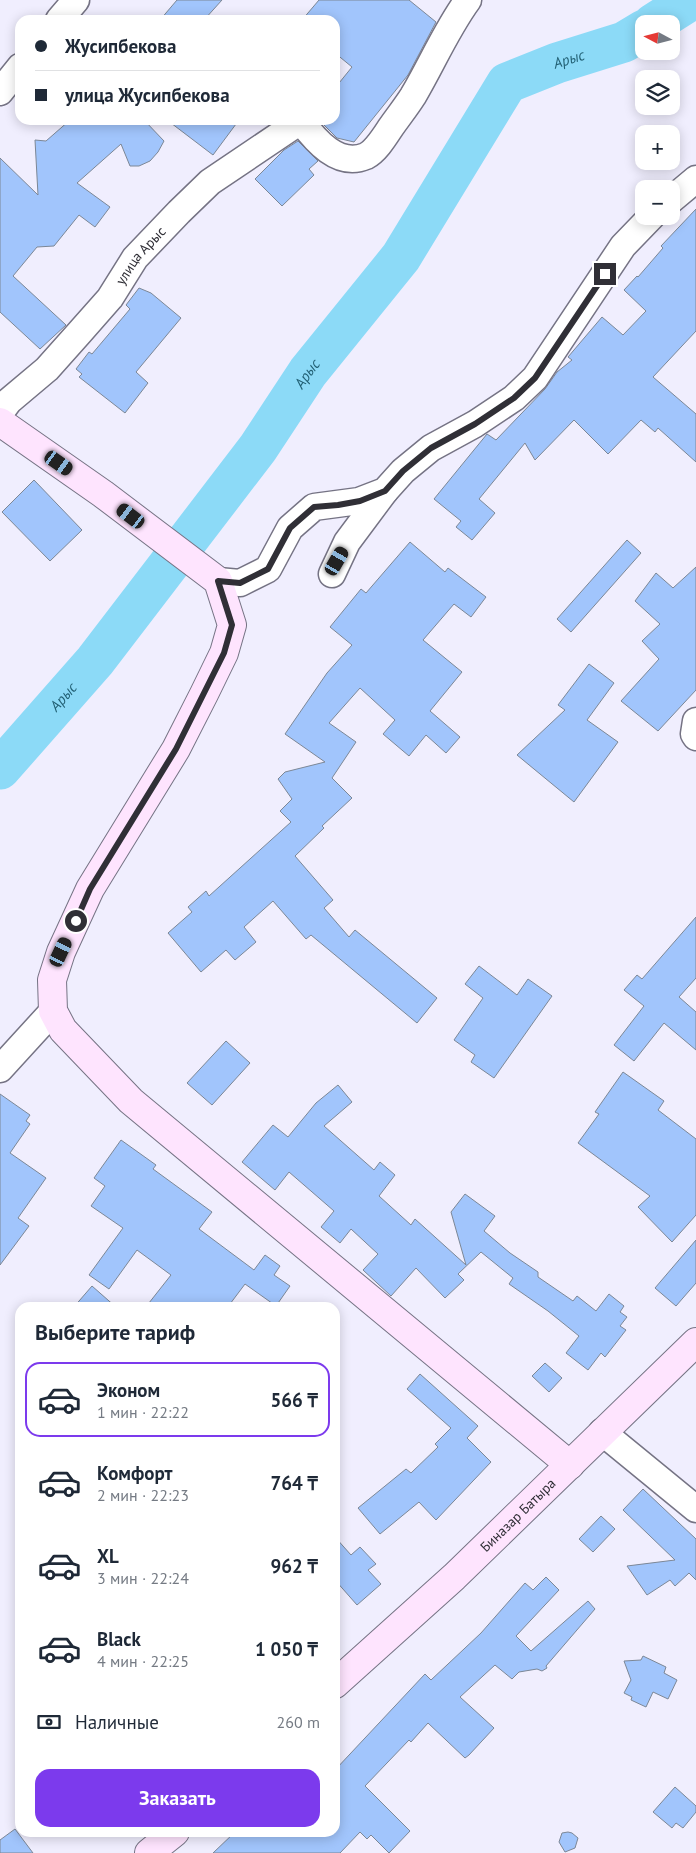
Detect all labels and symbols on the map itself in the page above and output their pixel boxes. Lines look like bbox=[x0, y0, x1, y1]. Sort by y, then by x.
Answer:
north arrow bbox=[635, 15, 680, 60]
water label: Арыс bbox=[550, 45, 587, 73]
street label: улица Арыс bbox=[112, 223, 169, 288]
route end bbox=[594, 263, 616, 285]
water label: Арыс bbox=[289, 354, 324, 393]
car bbox=[42, 448, 75, 478]
car bbox=[114, 501, 147, 531]
car bbox=[323, 544, 350, 578]
water label: Арыс bbox=[45, 678, 81, 716]
route start bbox=[65, 910, 87, 932]
car bbox=[47, 935, 74, 969]
street label: Биназар Батыра bbox=[476, 1474, 559, 1556]

